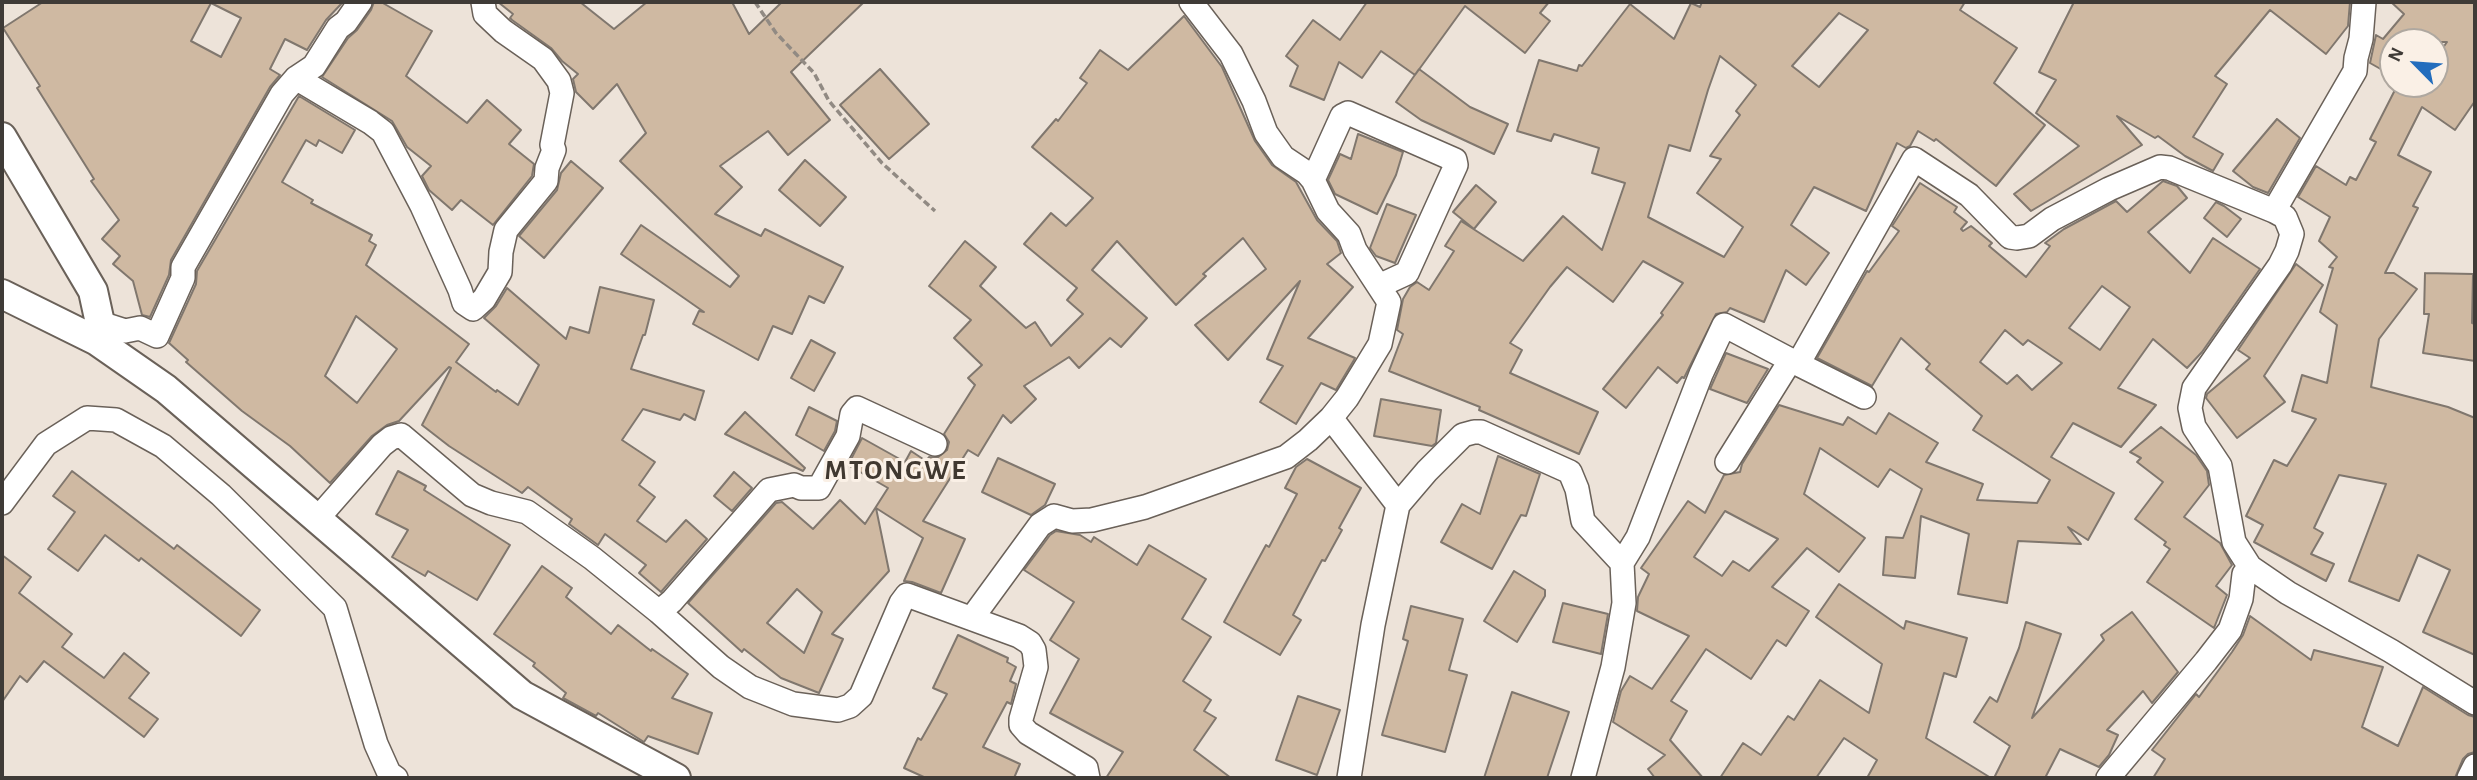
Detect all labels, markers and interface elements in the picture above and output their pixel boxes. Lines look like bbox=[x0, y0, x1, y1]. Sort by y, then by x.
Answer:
north arrow bbox=[2379, 28, 2449, 98]
text: N bbox=[2385, 45, 2408, 65]
district label: MTONGWE bbox=[825, 454, 967, 488]

